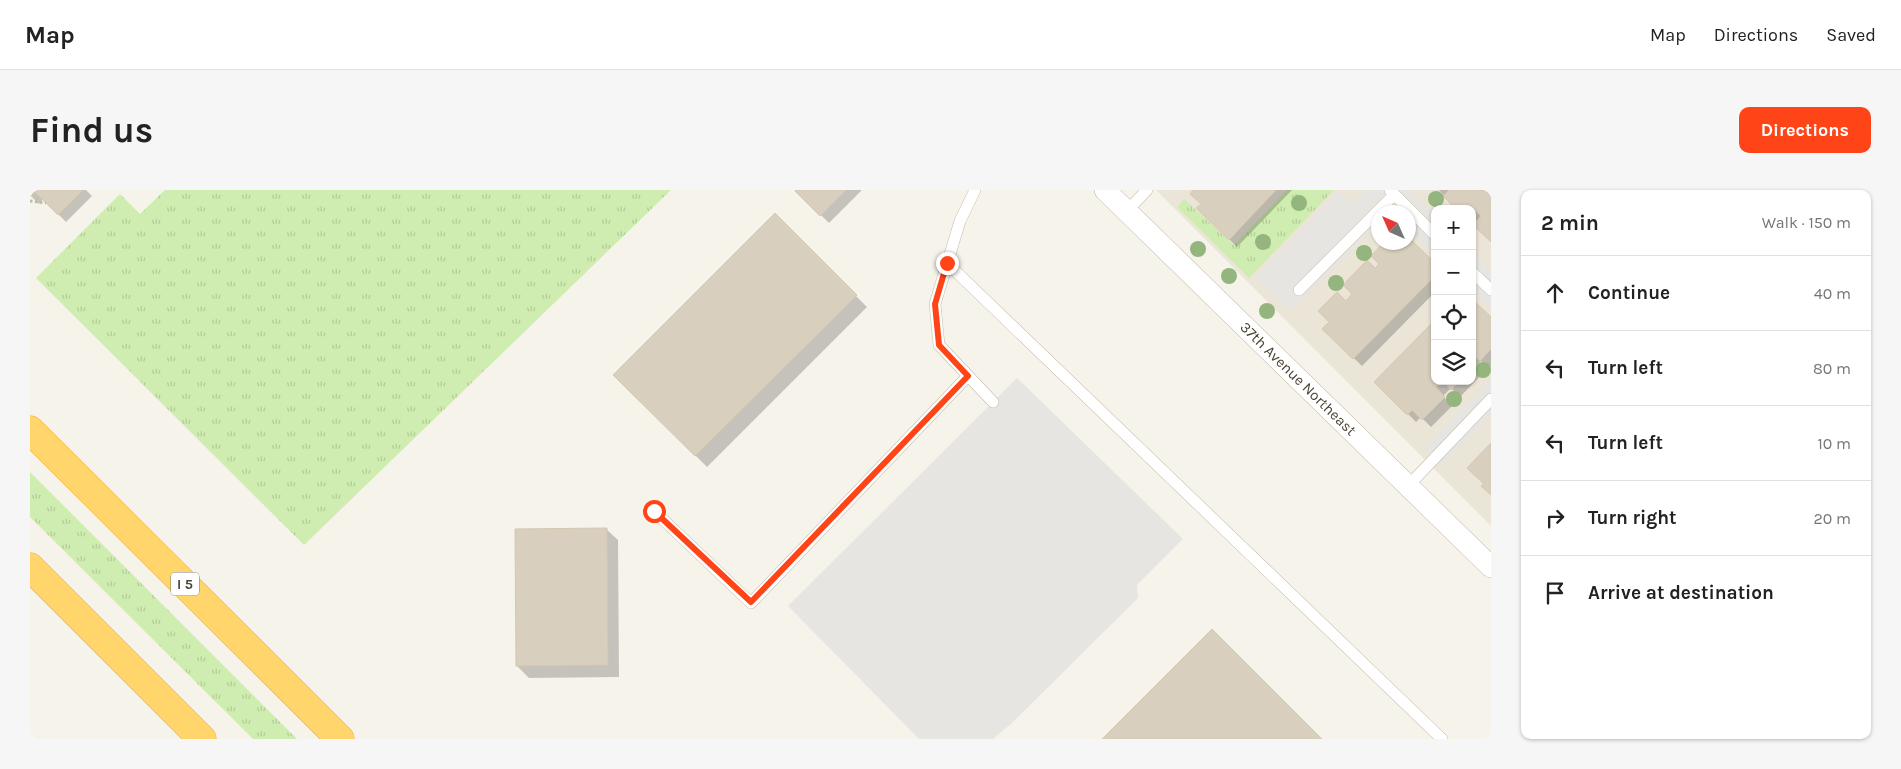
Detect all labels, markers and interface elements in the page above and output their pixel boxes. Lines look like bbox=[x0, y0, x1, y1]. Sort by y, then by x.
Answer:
text: Map bbox=[25, 21, 75, 49]
text: Map bbox=[1650, 24, 1686, 46]
text: Directions bbox=[1714, 24, 1798, 46]
text: Saved bbox=[1826, 24, 1876, 46]
button: Directions bbox=[1739, 107, 1871, 153]
text: Find us bbox=[30, 110, 153, 151]
north arrow bbox=[1371, 205, 1416, 250]
map controls bbox=[1431, 205, 1476, 385]
button: + bbox=[1431, 205, 1476, 250]
text: 2 min bbox=[1541, 211, 1599, 235]
text: Walk · 150 m bbox=[1762, 213, 1851, 232]
button: − bbox=[1431, 250, 1476, 295]
route end bbox=[936, 252, 959, 275]
icon: ahead bbox=[1541, 279, 1569, 307]
text: Continue bbox=[1588, 282, 1670, 304]
text: 40 m bbox=[1814, 284, 1851, 303]
button: locate bbox=[1431, 295, 1476, 340]
street label: 37th Avenue Northeast bbox=[1236, 318, 1360, 440]
button: layers bbox=[1431, 340, 1476, 385]
icon: left bbox=[1541, 354, 1569, 382]
text: Turn left bbox=[1588, 357, 1663, 379]
text: 80 m bbox=[1813, 359, 1851, 378]
icon: left bbox=[1541, 429, 1569, 457]
text: Turn left bbox=[1588, 432, 1663, 454]
text: 10 m bbox=[1817, 434, 1851, 453]
route start bbox=[643, 500, 666, 523]
icon: right bbox=[1541, 504, 1569, 532]
text: Turn right bbox=[1588, 507, 1677, 529]
text: 20 m bbox=[1813, 509, 1851, 528]
road number: I 5 bbox=[171, 572, 199, 596]
icon: arrive bbox=[1541, 579, 1569, 607]
text: Arrive at destination bbox=[1588, 582, 1774, 604]

